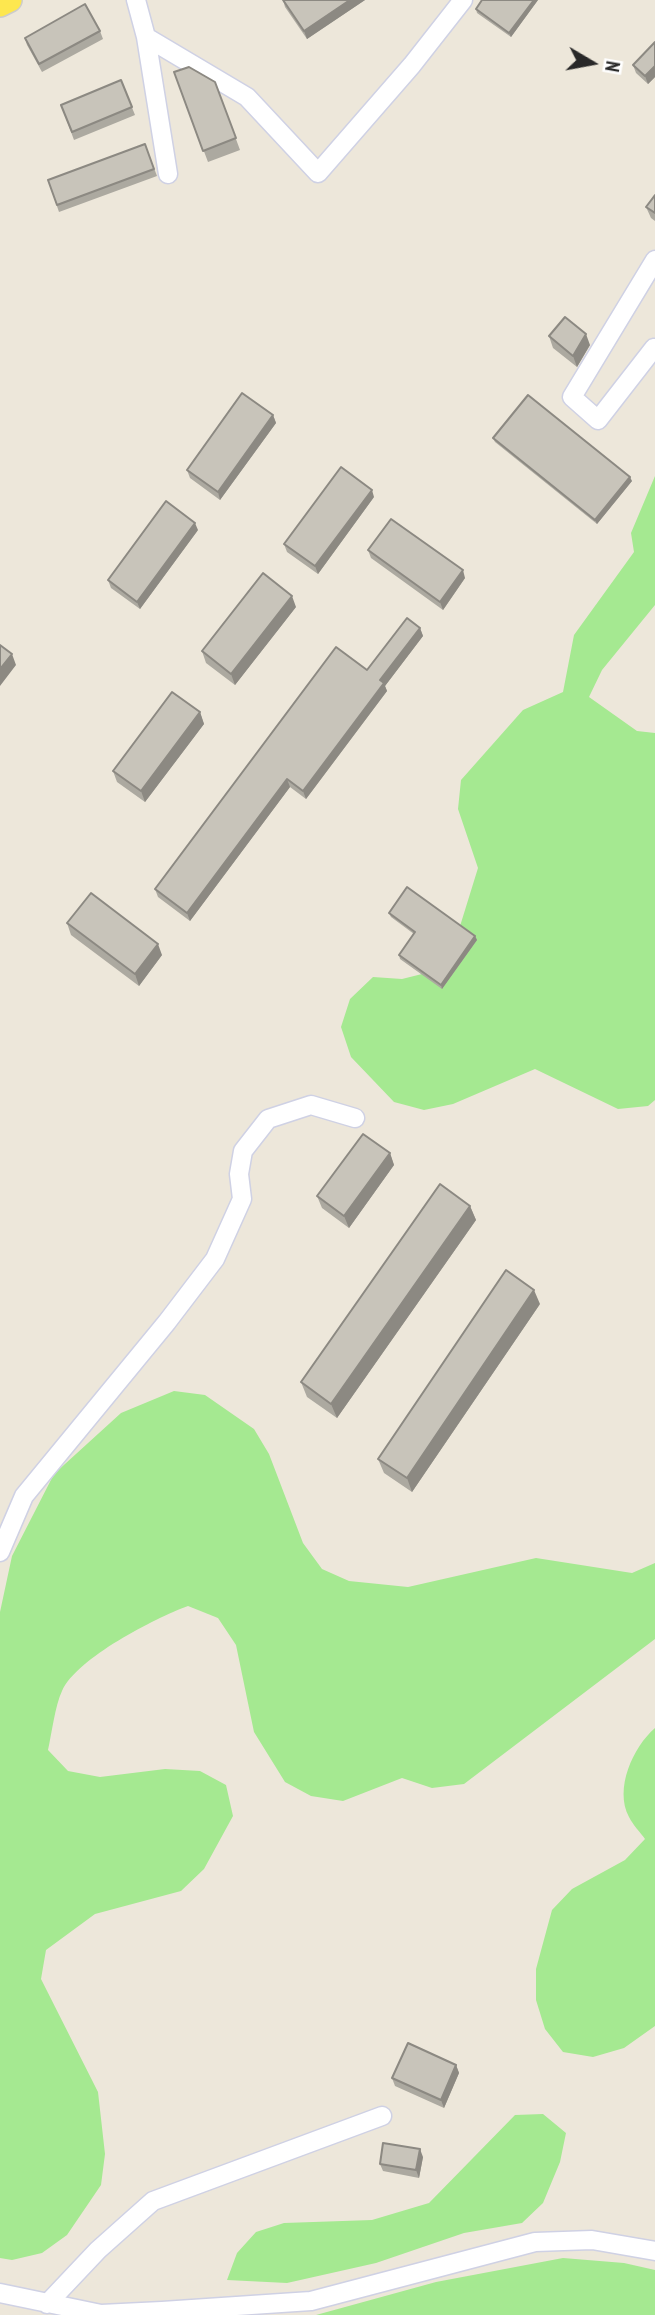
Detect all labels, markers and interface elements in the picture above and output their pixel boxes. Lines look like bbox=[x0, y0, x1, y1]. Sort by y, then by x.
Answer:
north arrow bbox=[557, 28, 627, 98]
text: N bbox=[600, 60, 625, 74]

